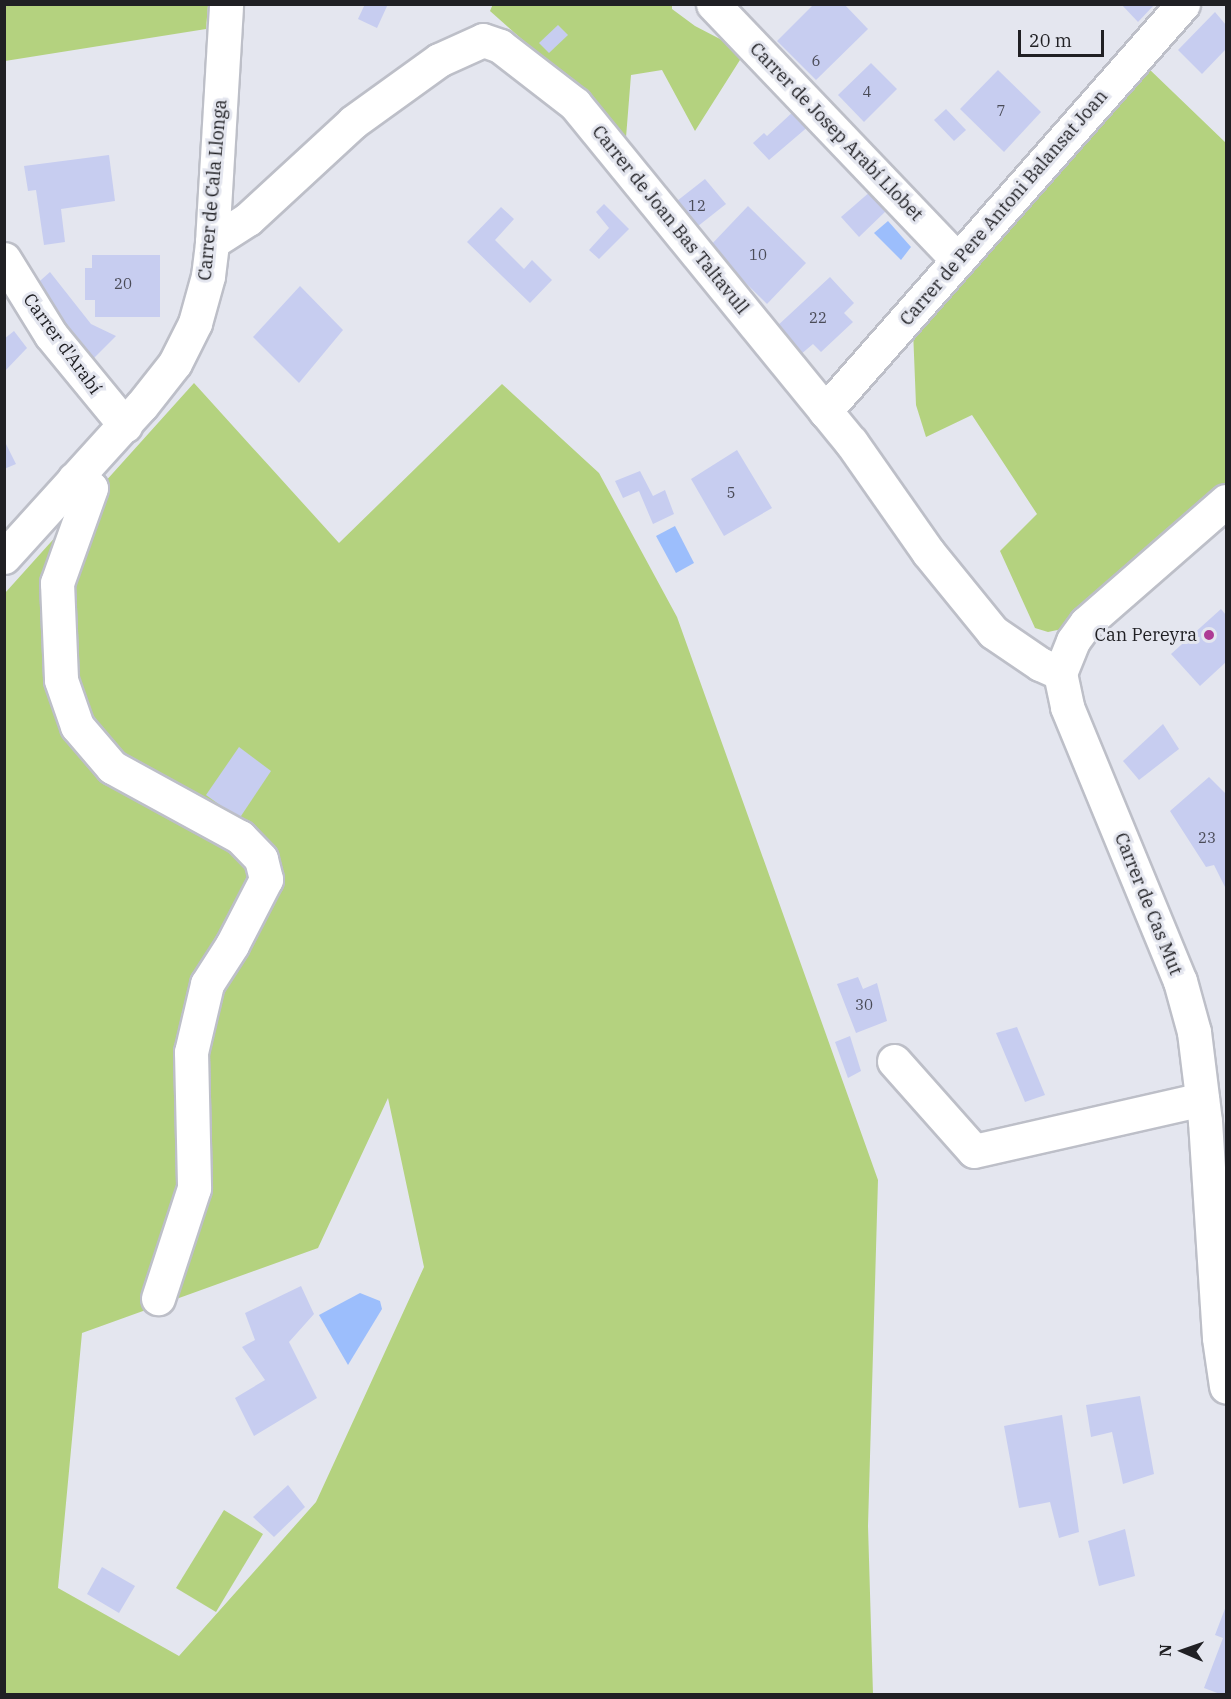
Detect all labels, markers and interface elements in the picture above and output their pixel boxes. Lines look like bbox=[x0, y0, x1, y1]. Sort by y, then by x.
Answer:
scale bar bbox=[1021, 18, 1106, 56]
text: 20 m bbox=[1029, 29, 1072, 52]
street label: Carrer de Josep Arabí Llobet bbox=[745, 38, 927, 226]
house number: 6 bbox=[812, 52, 820, 70]
house number: 4 bbox=[863, 83, 871, 101]
street label: Carrer de Pere Antoni Balansat Joan bbox=[896, 86, 1112, 330]
street label: Carrer de Cala Llonga bbox=[194, 98, 232, 282]
house number: 7 bbox=[997, 102, 1005, 120]
street label: Carrer de Joan Bas Taltavull bbox=[587, 121, 753, 319]
house number: 12 bbox=[688, 197, 706, 215]
house number: 10 bbox=[749, 246, 767, 264]
house number: 20 bbox=[114, 275, 132, 293]
street label: Carrer d'Arabí bbox=[18, 289, 106, 399]
house number: 22 bbox=[809, 309, 827, 327]
house number: 5 bbox=[727, 484, 735, 502]
place label: Can Pereyra bbox=[1095, 624, 1197, 646]
marker: Can Pereyra bbox=[1202, 628, 1216, 642]
house number: 23 bbox=[1198, 829, 1216, 847]
street label: Carrer de Cas Mut bbox=[1110, 830, 1186, 978]
house number: 30 bbox=[855, 996, 873, 1014]
north arrow bbox=[1153, 1621, 1213, 1681]
text: N bbox=[1155, 1644, 1175, 1657]

